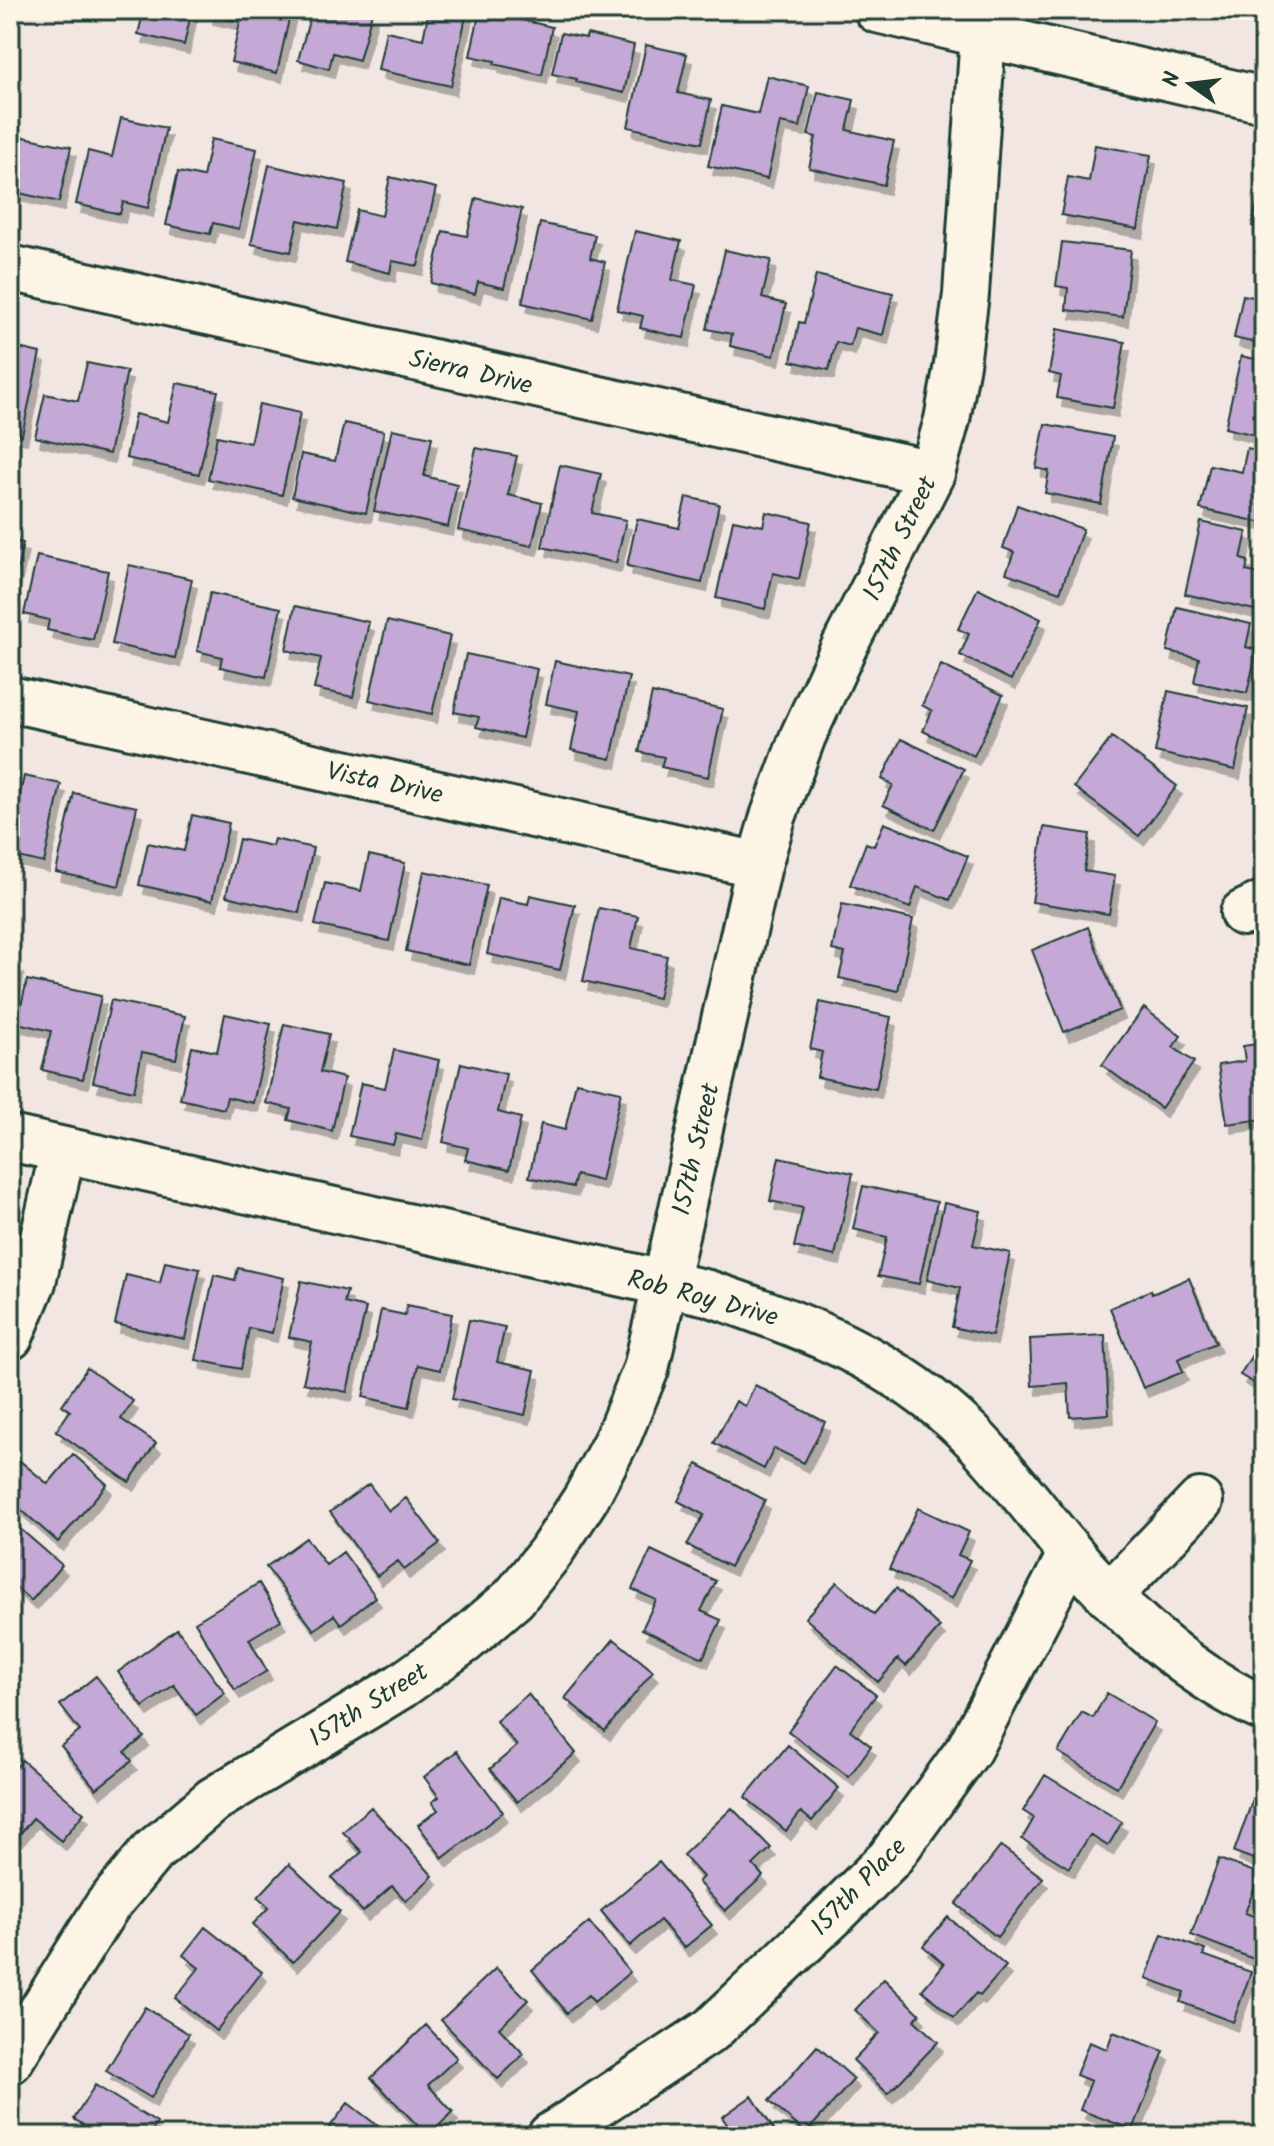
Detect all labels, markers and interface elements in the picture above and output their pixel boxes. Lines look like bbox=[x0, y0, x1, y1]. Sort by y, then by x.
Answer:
north arrow bbox=[1150, 44, 1230, 124]
text: N bbox=[1154, 69, 1192, 91]
street label: Sierra Drive bbox=[405, 338, 537, 408]
street label: 157th Street bbox=[852, 468, 950, 609]
street label: Vista Drive bbox=[322, 751, 447, 817]
street label: 157th Street bbox=[661, 1078, 733, 1220]
street label: Rob Roy Drive bbox=[622, 1259, 783, 1339]
street label: 157th Street bbox=[301, 1652, 438, 1759]
street label: 157th Place bbox=[801, 1828, 918, 1947]

